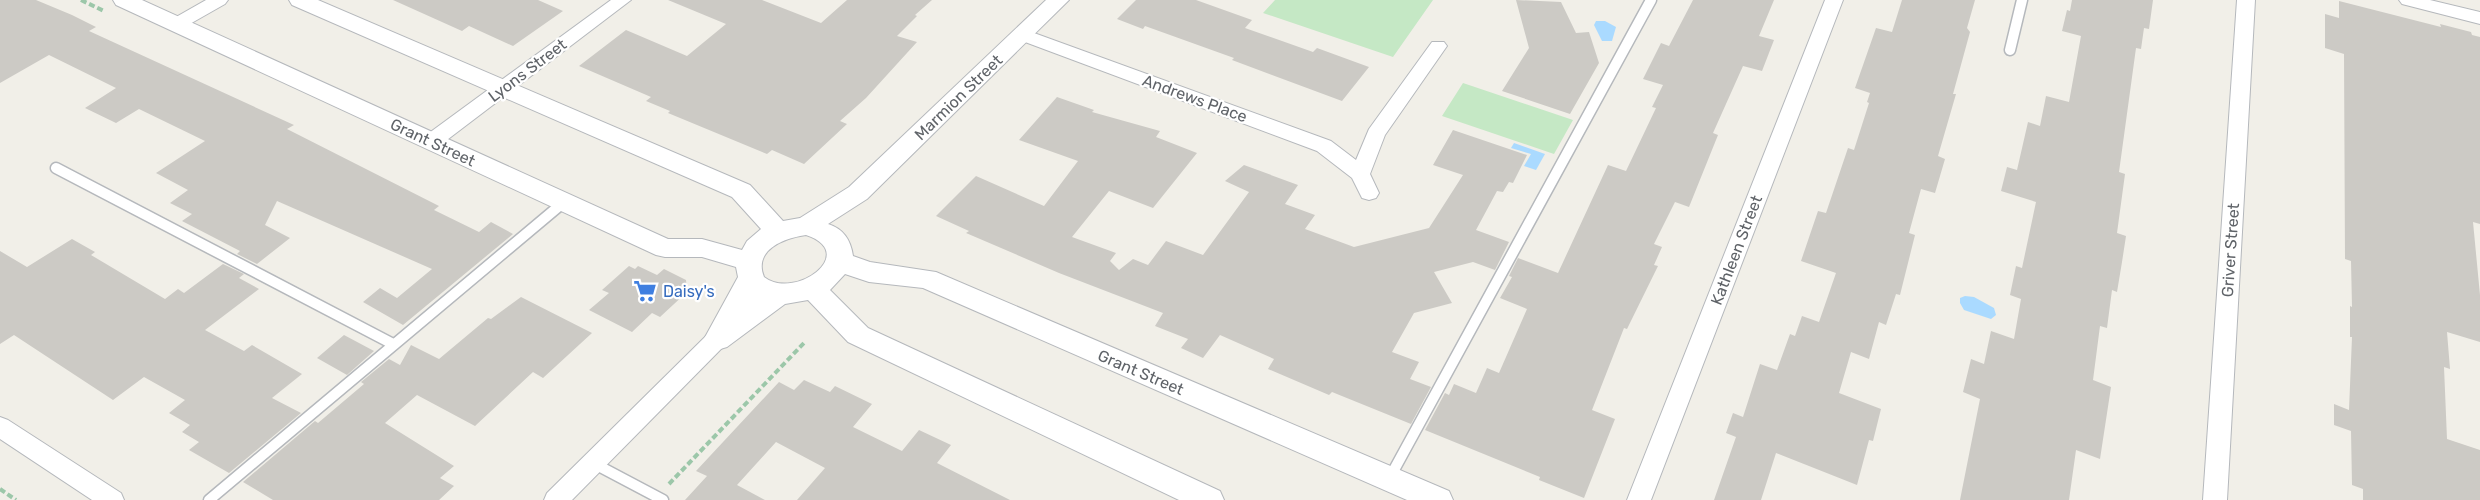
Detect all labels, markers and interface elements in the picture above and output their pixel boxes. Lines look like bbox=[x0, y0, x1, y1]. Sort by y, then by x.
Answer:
street label: Lyons Street bbox=[484, 35, 570, 106]
street label: Marmion Street bbox=[910, 51, 1006, 144]
street label: Andrews Place bbox=[1140, 71, 1250, 126]
street label: Grant Street bbox=[387, 114, 478, 170]
street label: Kathleen Street bbox=[1707, 193, 1766, 308]
street label: Griver Street bbox=[2218, 202, 2243, 298]
supermarket icon: Daisy's bbox=[632, 278, 658, 304]
place label: Daisy's bbox=[663, 282, 715, 301]
street label: Grant Street bbox=[1095, 346, 1187, 399]

